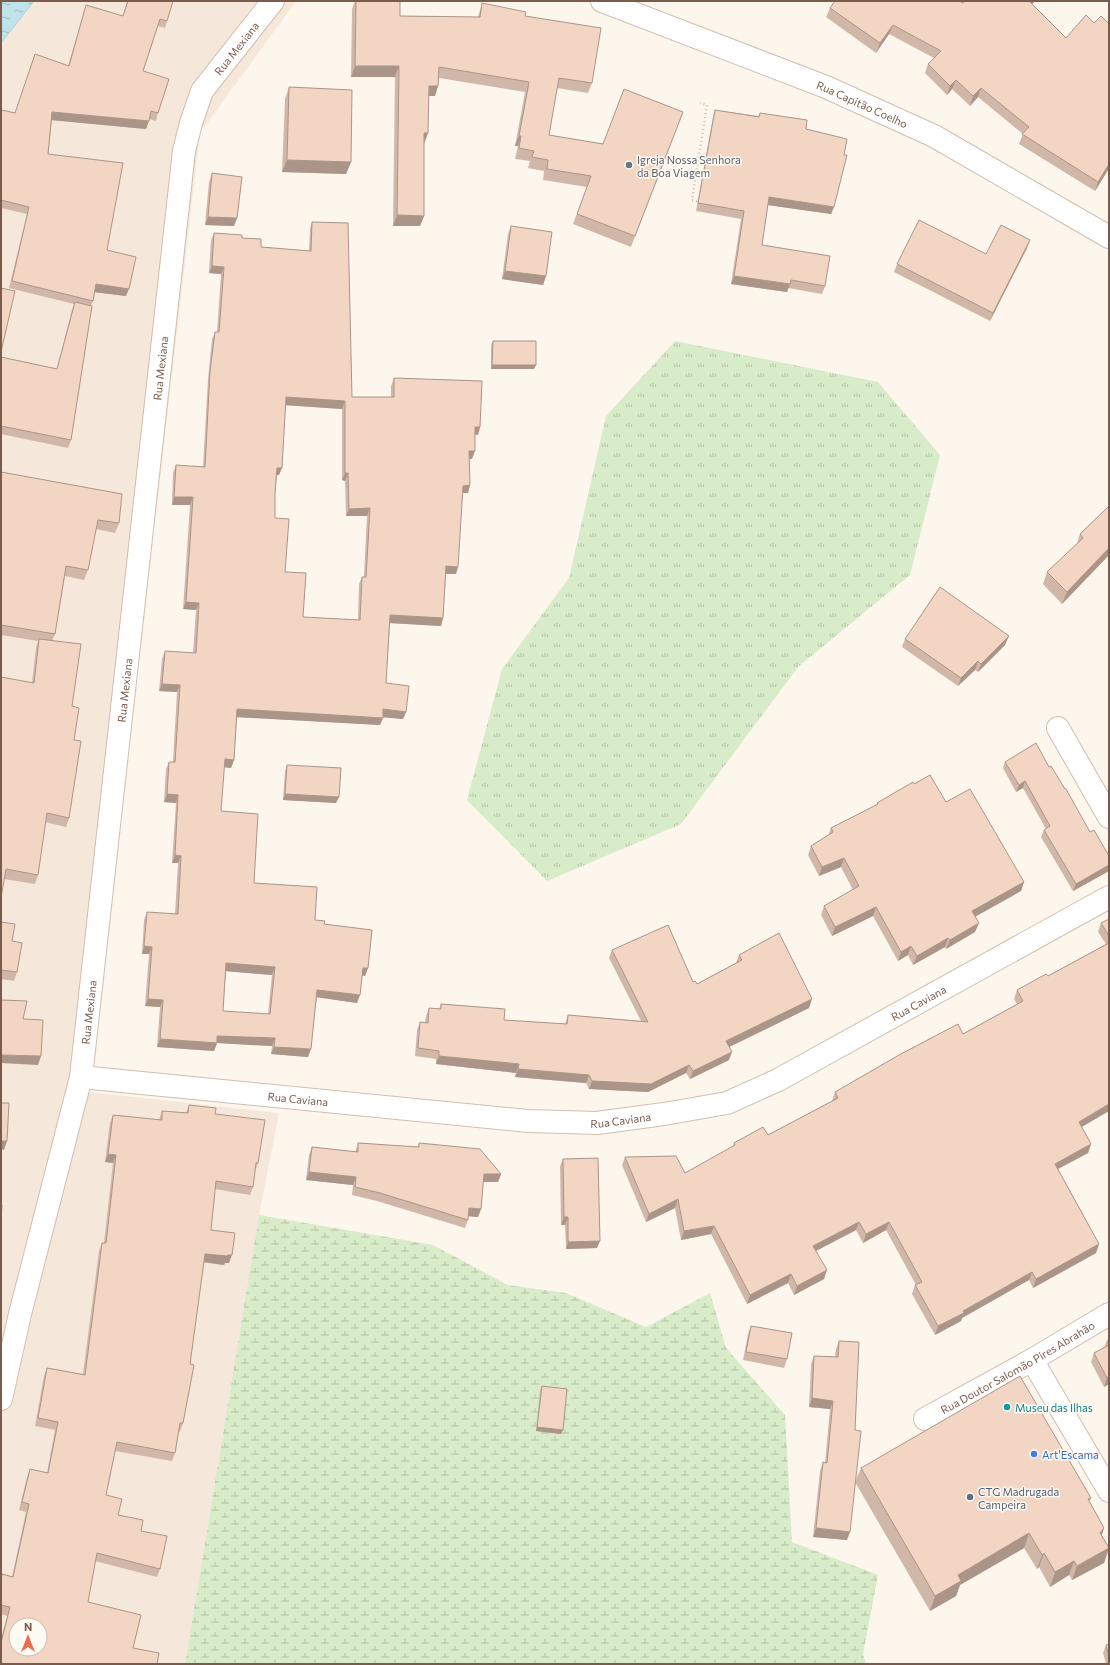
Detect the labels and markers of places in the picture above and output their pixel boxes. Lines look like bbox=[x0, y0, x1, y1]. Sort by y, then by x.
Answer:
place label: Igreja Nossa Senhora da Boa Viagem bbox=[637, 153, 741, 179]
marker: Igreja Nossa Senhora da Boa Viagem bbox=[624, 160, 634, 170]
place label: Museu das Ilhas bbox=[1015, 1401, 1093, 1414]
marker: Museu das Ilhas bbox=[1002, 1402, 1012, 1412]
place label: Art'Escama bbox=[1042, 1448, 1099, 1461]
marker: Art'Escama bbox=[1029, 1449, 1039, 1459]
place label: CTG Madrugada Campeira bbox=[978, 1485, 1059, 1511]
marker: CTG Madrugada Campeira bbox=[965, 1492, 975, 1502]

